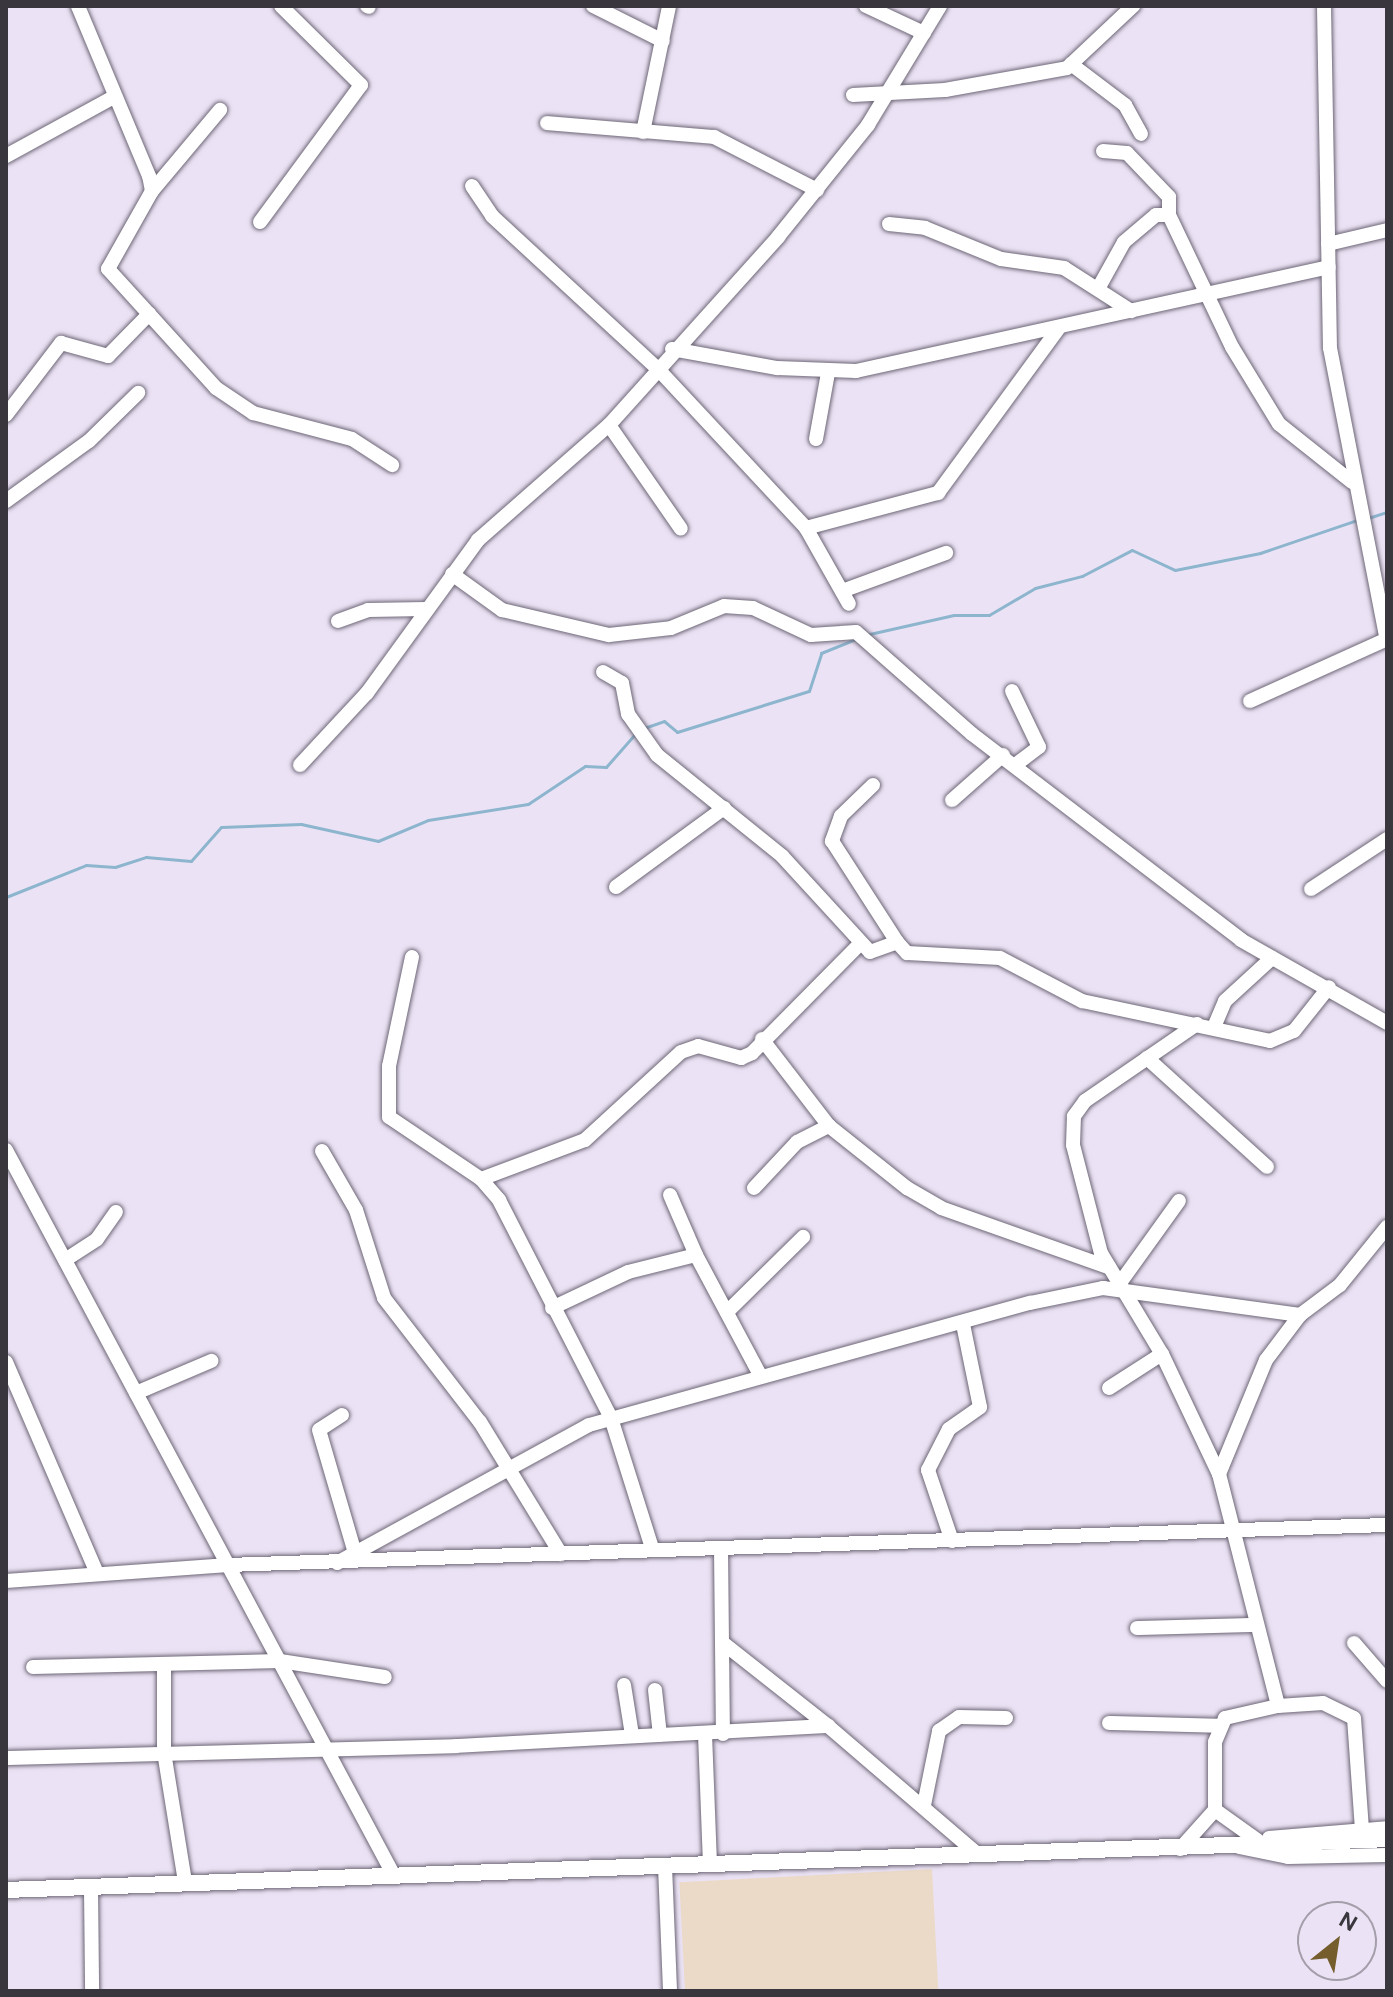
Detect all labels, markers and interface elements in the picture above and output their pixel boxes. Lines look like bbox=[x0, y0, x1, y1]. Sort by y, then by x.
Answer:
north arrow bbox=[1297, 1901, 1377, 1981]
text: N bbox=[1334, 1905, 1362, 1938]

